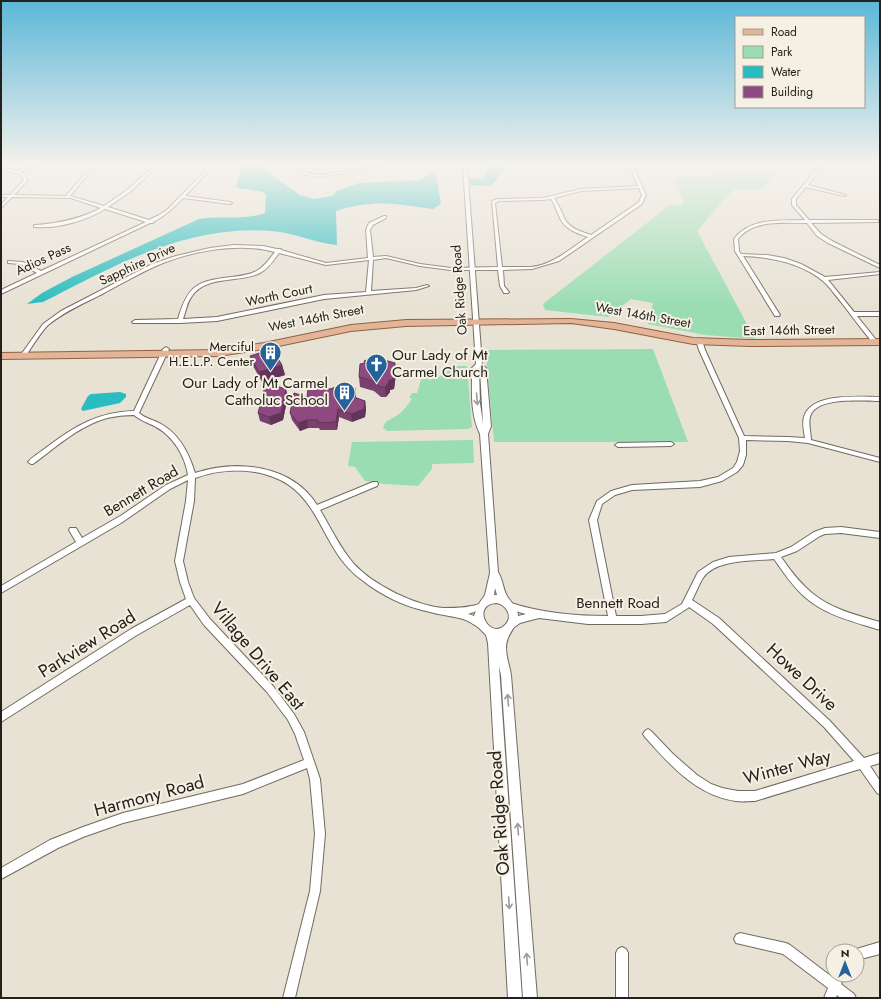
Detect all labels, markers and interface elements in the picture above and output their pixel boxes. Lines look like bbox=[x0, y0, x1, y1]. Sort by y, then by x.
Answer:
legend bbox=[735, 16, 865, 108]
text: Road bbox=[771, 23, 797, 41]
text: Park bbox=[771, 43, 793, 61]
text: Water bbox=[771, 63, 802, 81]
text: Building bbox=[771, 83, 813, 101]
street label: Adios Pass bbox=[12, 238, 74, 280]
street label: Sapphire Drive bbox=[96, 238, 179, 290]
street label: Oak Ridge Road bbox=[446, 244, 472, 336]
street label: Worth Court bbox=[244, 278, 315, 311]
street label: West 146th Street bbox=[594, 297, 693, 333]
street label: West 146th Street bbox=[267, 299, 366, 337]
street label: East 146th Street bbox=[743, 320, 836, 340]
place label: Merciful H.E.L.P. Center bbox=[169, 337, 255, 371]
building icon: Merciful H.E.L.P. Center bbox=[257, 340, 283, 373]
place label: Our Lady of Mt Carmel Church bbox=[392, 344, 488, 383]
church icon: Our Lady of Mt Carmel Church bbox=[364, 351, 390, 384]
place label: Our Lady of Mt Carmel Catholuc School bbox=[182, 372, 328, 411]
building icon: Our Lady of Mt Carmel Catholuc School bbox=[331, 379, 357, 412]
one-way arrow bbox=[473, 392, 481, 405]
street label: Bennett Road bbox=[99, 460, 183, 522]
street label: Bennett Road bbox=[576, 592, 660, 614]
street label: Village Drive East bbox=[205, 596, 311, 716]
street label: Parkview Road bbox=[33, 604, 141, 684]
street label: Howe Drive bbox=[761, 637, 843, 717]
one-way arrow bbox=[504, 694, 511, 707]
street label: Winter Way bbox=[740, 743, 834, 791]
street label: Oak Ridge Road bbox=[482, 750, 516, 876]
street label: Harmony Road bbox=[91, 769, 207, 823]
one-way arrow bbox=[514, 823, 521, 836]
one-way arrow bbox=[506, 896, 513, 909]
north arrow bbox=[825, 943, 865, 983]
text: N bbox=[841, 945, 849, 961]
one-way arrow bbox=[524, 953, 531, 966]

